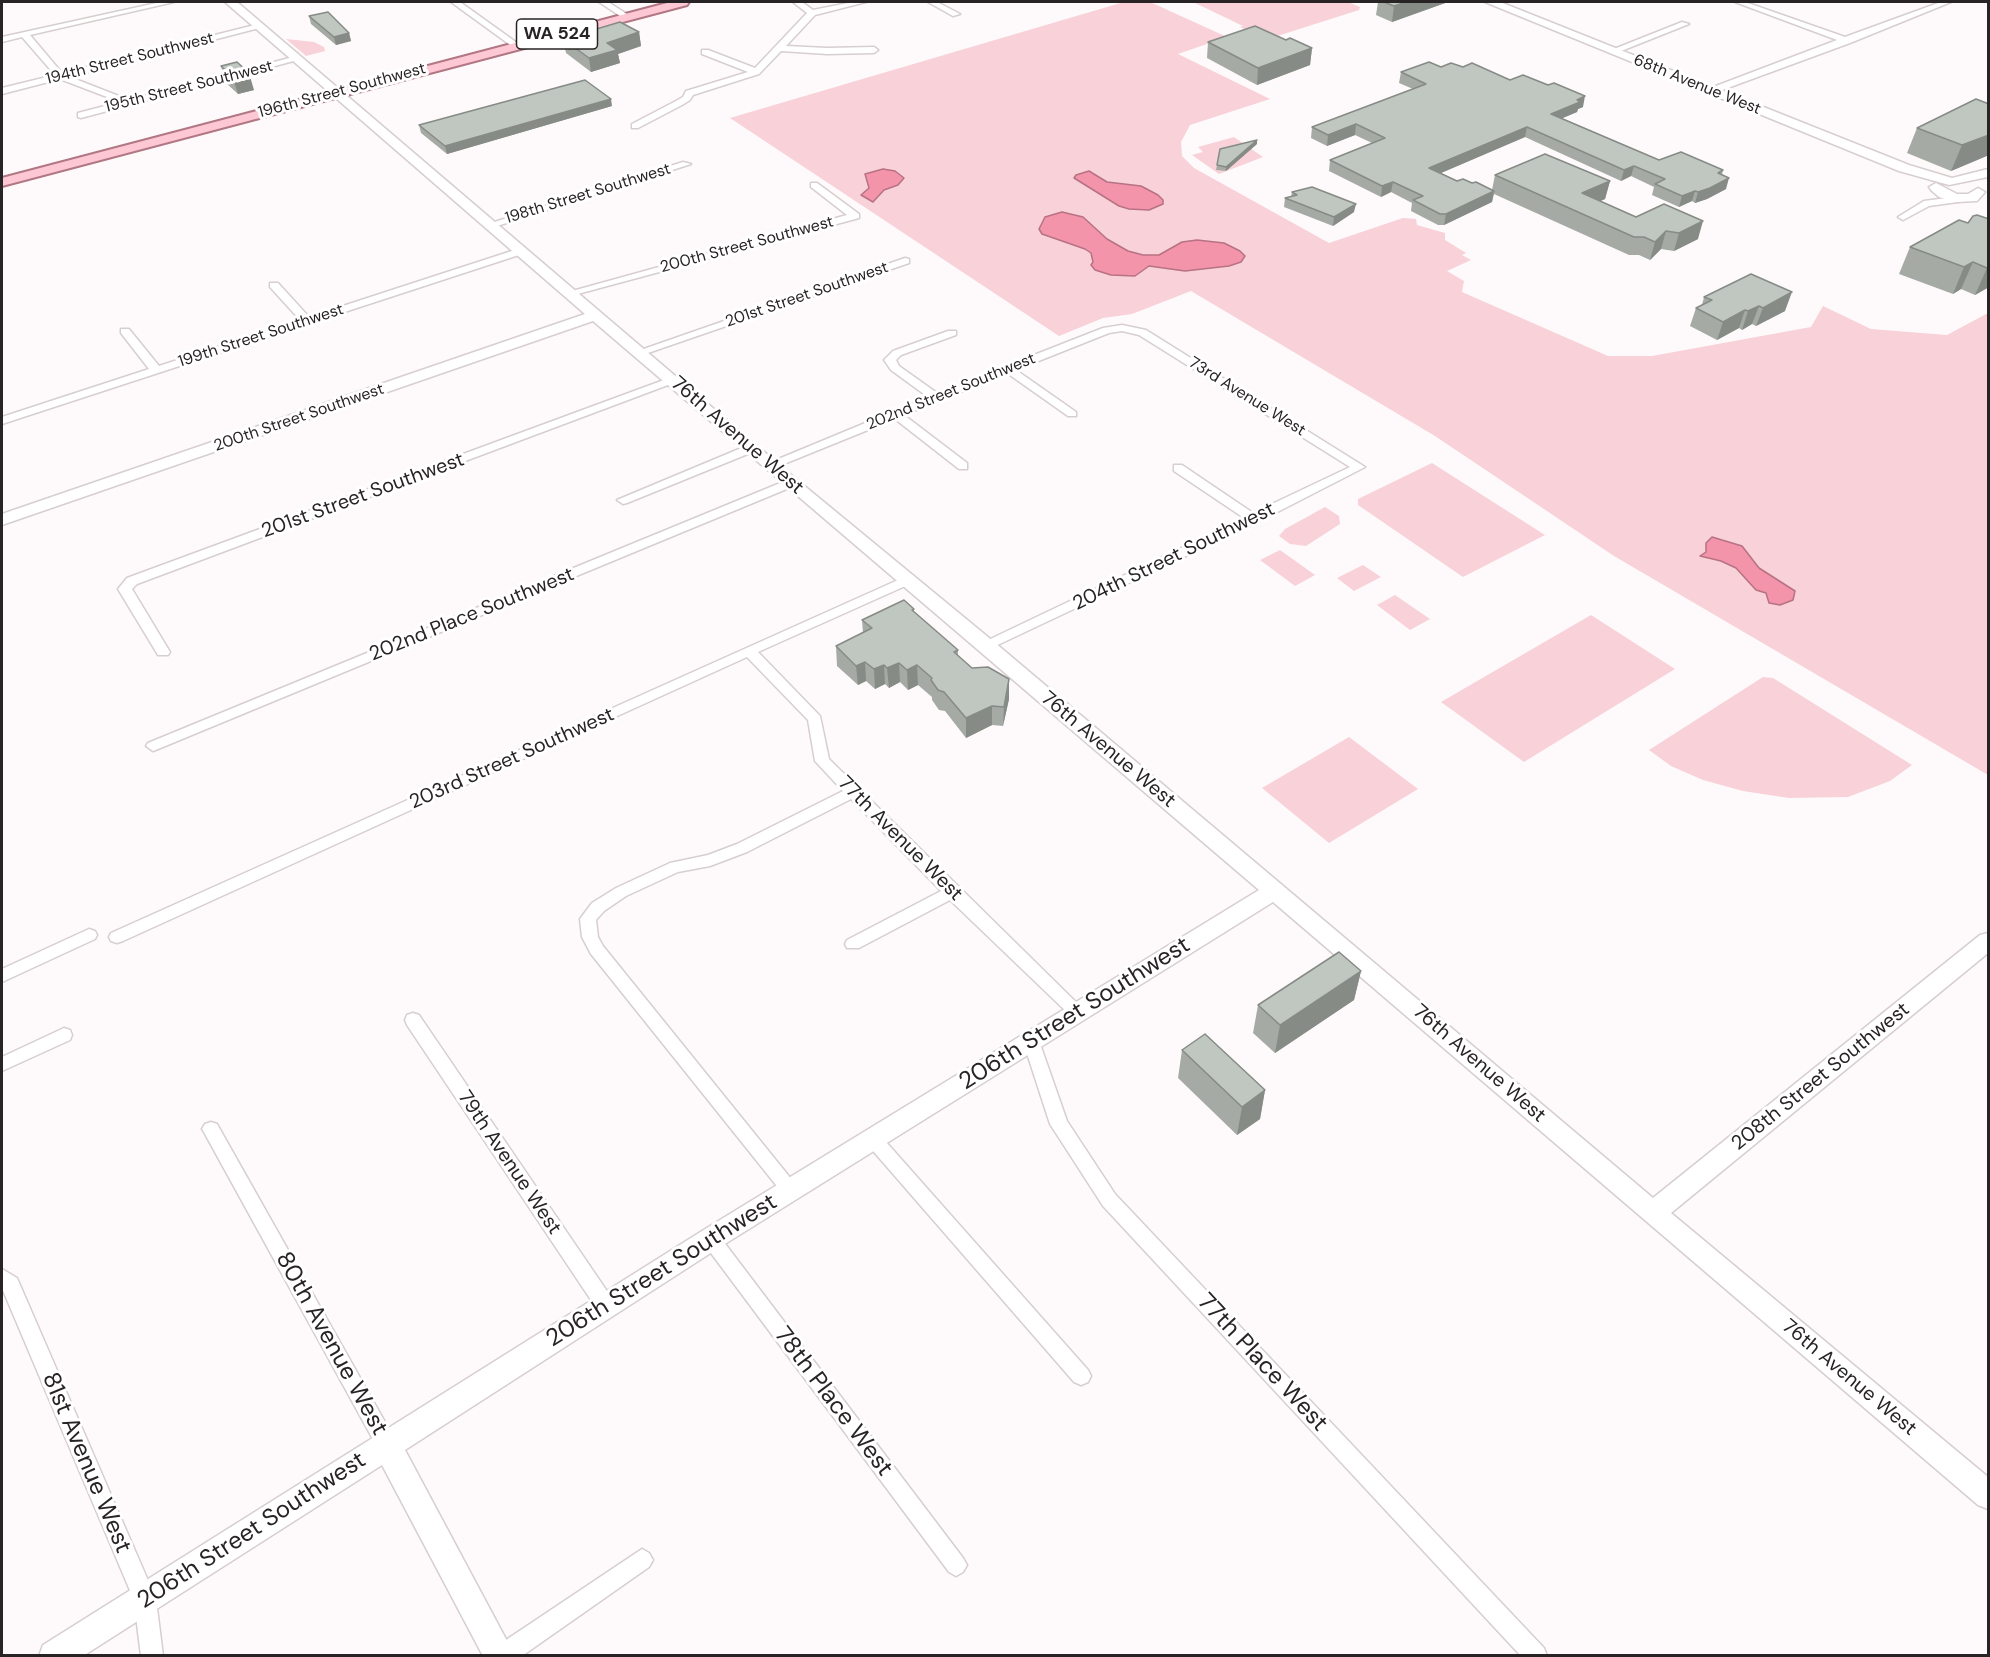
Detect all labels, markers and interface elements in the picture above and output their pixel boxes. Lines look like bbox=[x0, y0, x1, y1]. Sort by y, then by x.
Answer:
road number: WA 524 bbox=[516, 19, 598, 49]
street label: 194th Street Southwest bbox=[44, 29, 216, 89]
street label: 68th Avenue West bbox=[1630, 51, 1764, 119]
street label: 195th Street Southwest bbox=[103, 57, 275, 117]
street label: 196th Street Southwest bbox=[256, 59, 428, 123]
street label: 198th Street Southwest bbox=[503, 160, 673, 228]
street label: 200th Street Southwest bbox=[658, 213, 836, 277]
street label: 201st Street Southwest bbox=[723, 258, 891, 332]
street label: 199th Street Southwest bbox=[176, 300, 346, 372]
street label: 202nd Street Southwest bbox=[864, 349, 1038, 435]
street label: 73rd Avenue West bbox=[1185, 353, 1309, 441]
street label: 76th Avenue West bbox=[666, 372, 808, 500]
street label: 200th Street Southwest bbox=[211, 380, 387, 456]
street label: 201st Street Southwest bbox=[258, 448, 468, 544]
street label: 204th Street Southwest bbox=[1069, 498, 1279, 616]
street label: 202nd Place Southwest bbox=[366, 563, 578, 667]
street label: 76th Avenue West bbox=[1036, 687, 1180, 813]
street label: 203rd Street Southwest bbox=[406, 703, 618, 815]
street label: 77th Avenue West bbox=[833, 772, 967, 906]
street label: 206th Street Southwest bbox=[954, 931, 1196, 1097]
street label: 208th Street Southwest bbox=[1727, 998, 1915, 1156]
street label: 76th Avenue West bbox=[1408, 1000, 1550, 1128]
street label: 79th Avenue West bbox=[452, 1087, 566, 1239]
street label: 206th Street Southwest bbox=[541, 1188, 783, 1354]
street label: 80th Avenue West bbox=[269, 1247, 393, 1441]
street label: 77th Place West bbox=[1191, 1288, 1333, 1438]
street label: 76th Avenue West bbox=[1777, 1315, 1921, 1441]
street label: 78th Place West bbox=[768, 1322, 898, 1482]
street label: 81st Avenue West bbox=[35, 1368, 137, 1558]
street label: 206th Street Southwest bbox=[132, 1446, 372, 1616]

